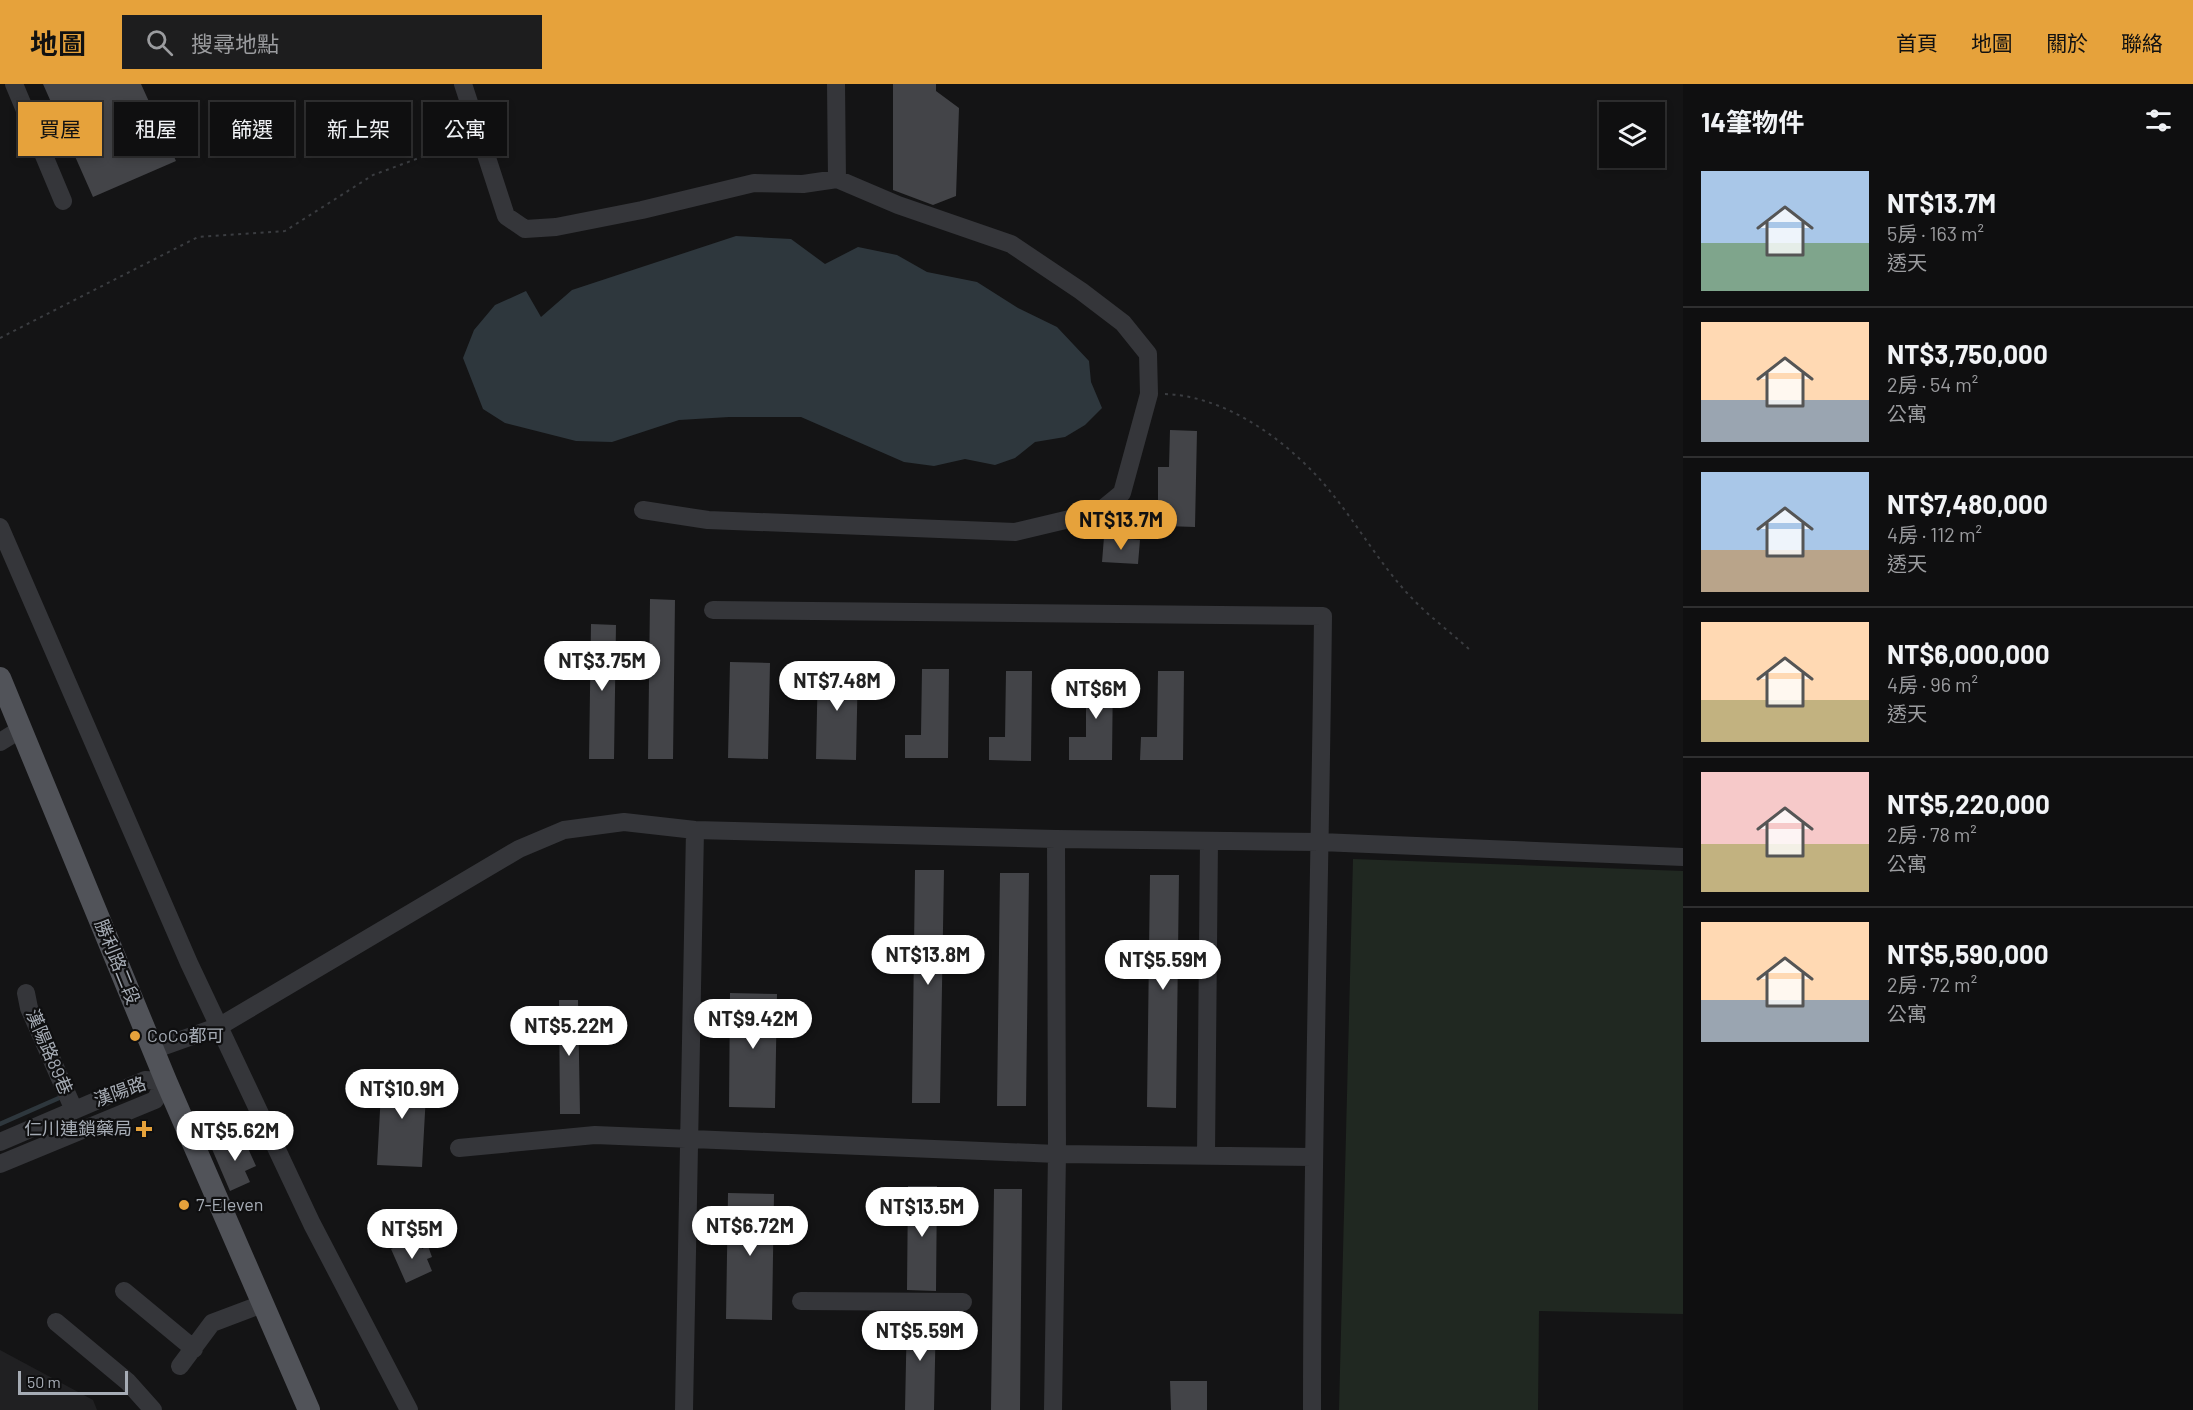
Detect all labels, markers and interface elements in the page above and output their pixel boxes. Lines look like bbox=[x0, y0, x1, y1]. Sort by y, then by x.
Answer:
search box bbox=[122, 15, 542, 69]
text: 地圖 bbox=[30, 26, 86, 60]
icon: search bbox=[143, 26, 176, 59]
text: 搜尋地點 bbox=[191, 30, 279, 56]
text: 首頁 bbox=[1896, 30, 1938, 55]
text: 地圖 bbox=[1971, 30, 2013, 55]
text: 關於 bbox=[2046, 30, 2088, 55]
text: 聯絡 bbox=[2121, 30, 2163, 55]
chip: 買屋 bbox=[18, 102, 102, 156]
chip: 租屋 bbox=[114, 102, 198, 156]
chip: 篩選 bbox=[210, 102, 294, 156]
chip: 新上架 bbox=[306, 102, 411, 156]
chip: 公寓 bbox=[423, 102, 507, 156]
map controls bbox=[1599, 102, 1665, 168]
button: layers bbox=[1599, 102, 1665, 168]
icon: filters bbox=[2142, 104, 2175, 137]
text: 14筆物件 bbox=[1701, 106, 1804, 137]
text: NT$13.7M bbox=[1887, 187, 1996, 218]
icon: home bbox=[1749, 195, 1821, 267]
text: 5房 · 163 m² bbox=[1887, 221, 1984, 245]
text: 透天 bbox=[1887, 250, 1927, 274]
text: NT$3,750,000 bbox=[1887, 338, 2048, 369]
icon: home bbox=[1749, 346, 1821, 418]
text: 2房 · 54 m² bbox=[1887, 372, 1978, 396]
text: 公寓 bbox=[1887, 401, 1927, 425]
text: NT$7,480,000 bbox=[1887, 488, 2048, 519]
icon: home bbox=[1749, 496, 1821, 568]
pin: NT$13.7M bbox=[1059, 500, 1183, 551]
text: NT$13.7M bbox=[1079, 507, 1163, 531]
text: 4房 · 112 m² bbox=[1887, 522, 1982, 546]
text: 透天 bbox=[1887, 551, 1927, 575]
text: NT$6,000,000 bbox=[1887, 638, 2050, 669]
pin: NT$3.75M bbox=[540, 641, 664, 692]
icon: home bbox=[1749, 646, 1821, 718]
text: NT$3.75M bbox=[558, 648, 646, 672]
pin: NT$7.48M bbox=[775, 661, 899, 712]
text: NT$7.48M bbox=[793, 668, 881, 692]
pin: NT$6M bbox=[1054, 669, 1138, 720]
text: 4房 · 96 m² bbox=[1887, 672, 1978, 696]
text: NT$6M bbox=[1065, 676, 1127, 700]
text: 透天 bbox=[1887, 701, 1927, 725]
text: NT$5,220,000 bbox=[1887, 788, 2050, 819]
icon: home bbox=[1749, 796, 1821, 868]
text: 2房 · 78 m² bbox=[1887, 822, 1977, 846]
text: 公寓 bbox=[1887, 851, 1927, 875]
street label: 勝利路二段 bbox=[91, 916, 145, 1007]
pin: NT$13.8M bbox=[866, 935, 990, 986]
text: NT$5,590,000 bbox=[1887, 938, 2049, 969]
pin: NT$5.59M bbox=[1101, 940, 1225, 991]
text: NT$13.8M bbox=[886, 942, 970, 966]
icon: home bbox=[1749, 946, 1821, 1018]
text: NT$5.59M bbox=[1119, 947, 1207, 971]
text: 2房 · 72 m² bbox=[1887, 972, 1977, 996]
pin: NT$9.42M bbox=[691, 999, 815, 1050]
text: 公寓 bbox=[1887, 1001, 1927, 1025]
street label: 漢陽路89巷 bbox=[22, 1006, 78, 1098]
pin: NT$5.22M bbox=[507, 1006, 631, 1057]
text: NT$9.42M bbox=[708, 1006, 798, 1030]
text: NT$5.22M bbox=[524, 1013, 614, 1037]
place label: CoCo都可 bbox=[147, 1024, 224, 1046]
marker: CoCo都可 bbox=[128, 1029, 142, 1043]
pin: NT$10.9M bbox=[340, 1069, 464, 1120]
street label: 漢陽路 bbox=[91, 1071, 149, 1111]
text: NT$10.9M bbox=[359, 1076, 445, 1100]
pin: NT$5.62M bbox=[173, 1111, 297, 1162]
place label: 仁川連鎖藥局 bbox=[24, 1117, 132, 1139]
text: NT$5.62M bbox=[191, 1118, 279, 1142]
marker: 仁川連鎖藥局 bbox=[137, 1122, 151, 1136]
pin: NT$13.5M bbox=[860, 1187, 984, 1238]
place label: 7-Eleven bbox=[196, 1193, 264, 1215]
text: NT$13.5M bbox=[880, 1194, 964, 1218]
marker: 7-Eleven bbox=[177, 1198, 191, 1212]
pin: NT$6.72M bbox=[688, 1206, 812, 1257]
pin: NT$5M bbox=[370, 1209, 454, 1260]
text: NT$6.72M bbox=[706, 1213, 794, 1237]
text: NT$5M bbox=[381, 1216, 443, 1240]
pin: NT$5.59M bbox=[858, 1311, 982, 1362]
text: NT$5.59M bbox=[876, 1318, 964, 1342]
scale bar bbox=[18, 1368, 128, 1396]
text: 50 m bbox=[27, 1372, 61, 1391]

